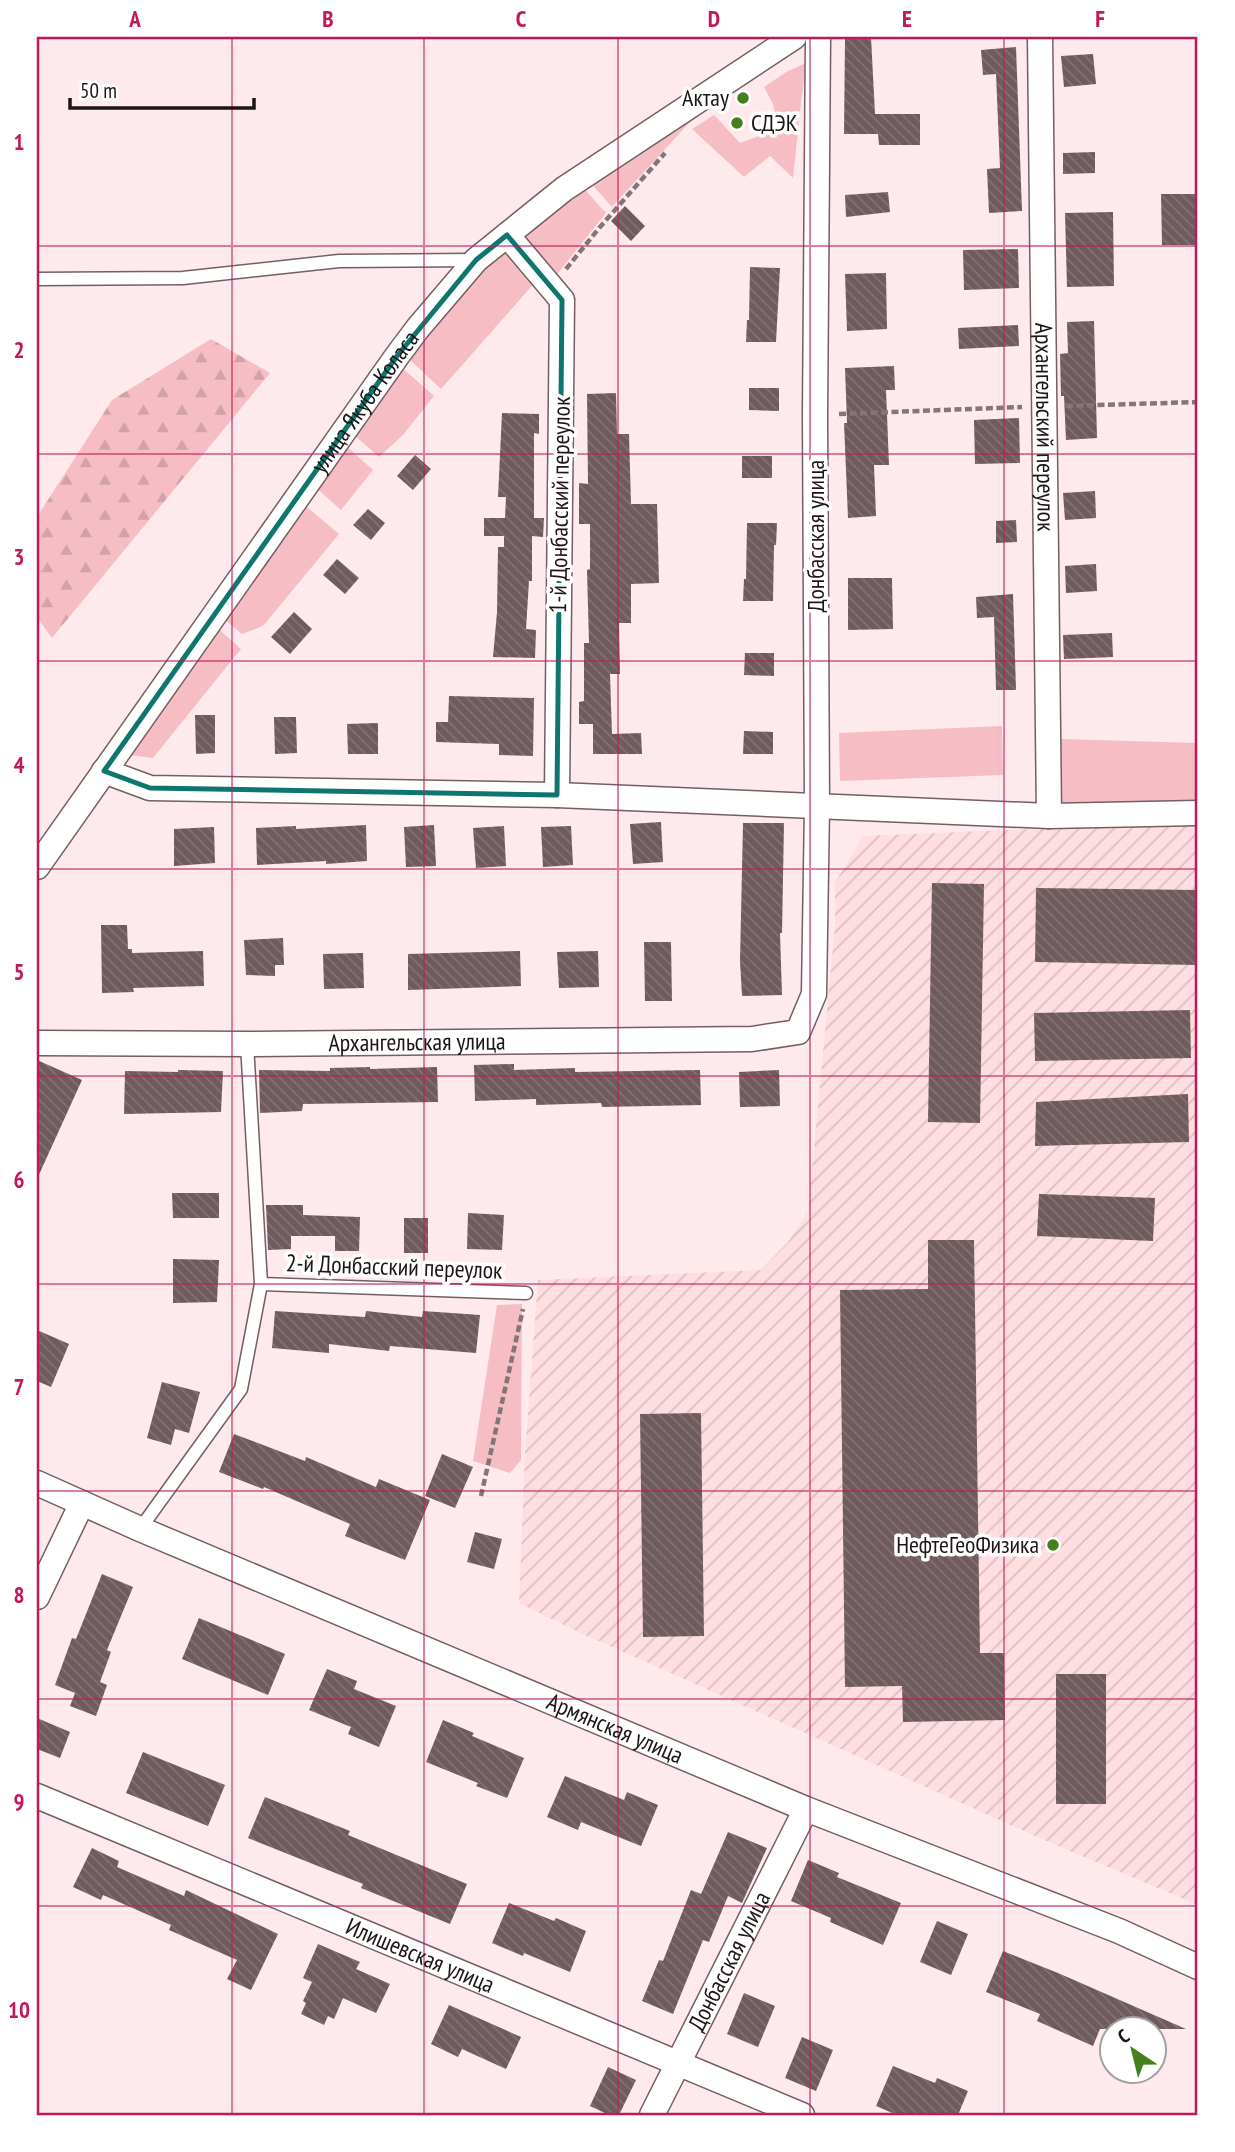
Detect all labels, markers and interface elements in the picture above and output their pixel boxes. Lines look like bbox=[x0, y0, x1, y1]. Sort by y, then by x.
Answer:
text: A bbox=[128, 4, 141, 33]
text: B bbox=[322, 4, 334, 33]
text: C bbox=[516, 4, 527, 33]
text: D bbox=[708, 4, 720, 33]
text: E bbox=[902, 4, 912, 33]
text: F bbox=[1095, 4, 1105, 33]
scale bar bbox=[70, 66, 254, 110]
text: 50 m bbox=[80, 77, 117, 104]
place label: Актау bbox=[682, 82, 729, 113]
marker: Актау bbox=[735, 90, 751, 106]
place label: СДЭК bbox=[751, 107, 798, 138]
marker: СДЭК bbox=[729, 115, 745, 131]
text: 1 bbox=[14, 127, 25, 156]
street label: Архангельский переулок bbox=[1028, 322, 1062, 532]
street label: улица Якуба Коласа bbox=[303, 324, 426, 479]
text: 2 bbox=[14, 335, 25, 364]
street label: 1-й Донбасский переулок bbox=[542, 396, 577, 614]
street label: Донбасская улица bbox=[800, 460, 831, 612]
text: 3 bbox=[14, 542, 25, 571]
text: 4 bbox=[14, 750, 25, 779]
text: 5 bbox=[14, 957, 25, 986]
street label: Архангельская улица bbox=[328, 1025, 506, 1058]
text: 6 bbox=[14, 1165, 25, 1194]
street label: 2-й Донбасский переулок bbox=[285, 1247, 504, 1286]
text: 7 bbox=[14, 1372, 25, 1401]
place label: НефтеГеоФизика bbox=[896, 1529, 1039, 1560]
marker: НефтеГеоФизика bbox=[1045, 1537, 1061, 1553]
text: 8 bbox=[14, 1580, 25, 1609]
street label: Армянская улица bbox=[542, 1686, 688, 1771]
text: 9 bbox=[14, 1787, 25, 1816]
street label: Донбасская улица bbox=[681, 1886, 777, 2036]
street label: Илишевская улица bbox=[341, 1911, 499, 2000]
text: 10 bbox=[8, 1995, 30, 2024]
north arrow bbox=[1098, 2016, 1168, 2086]
text: С bbox=[1113, 2024, 1134, 2048]

